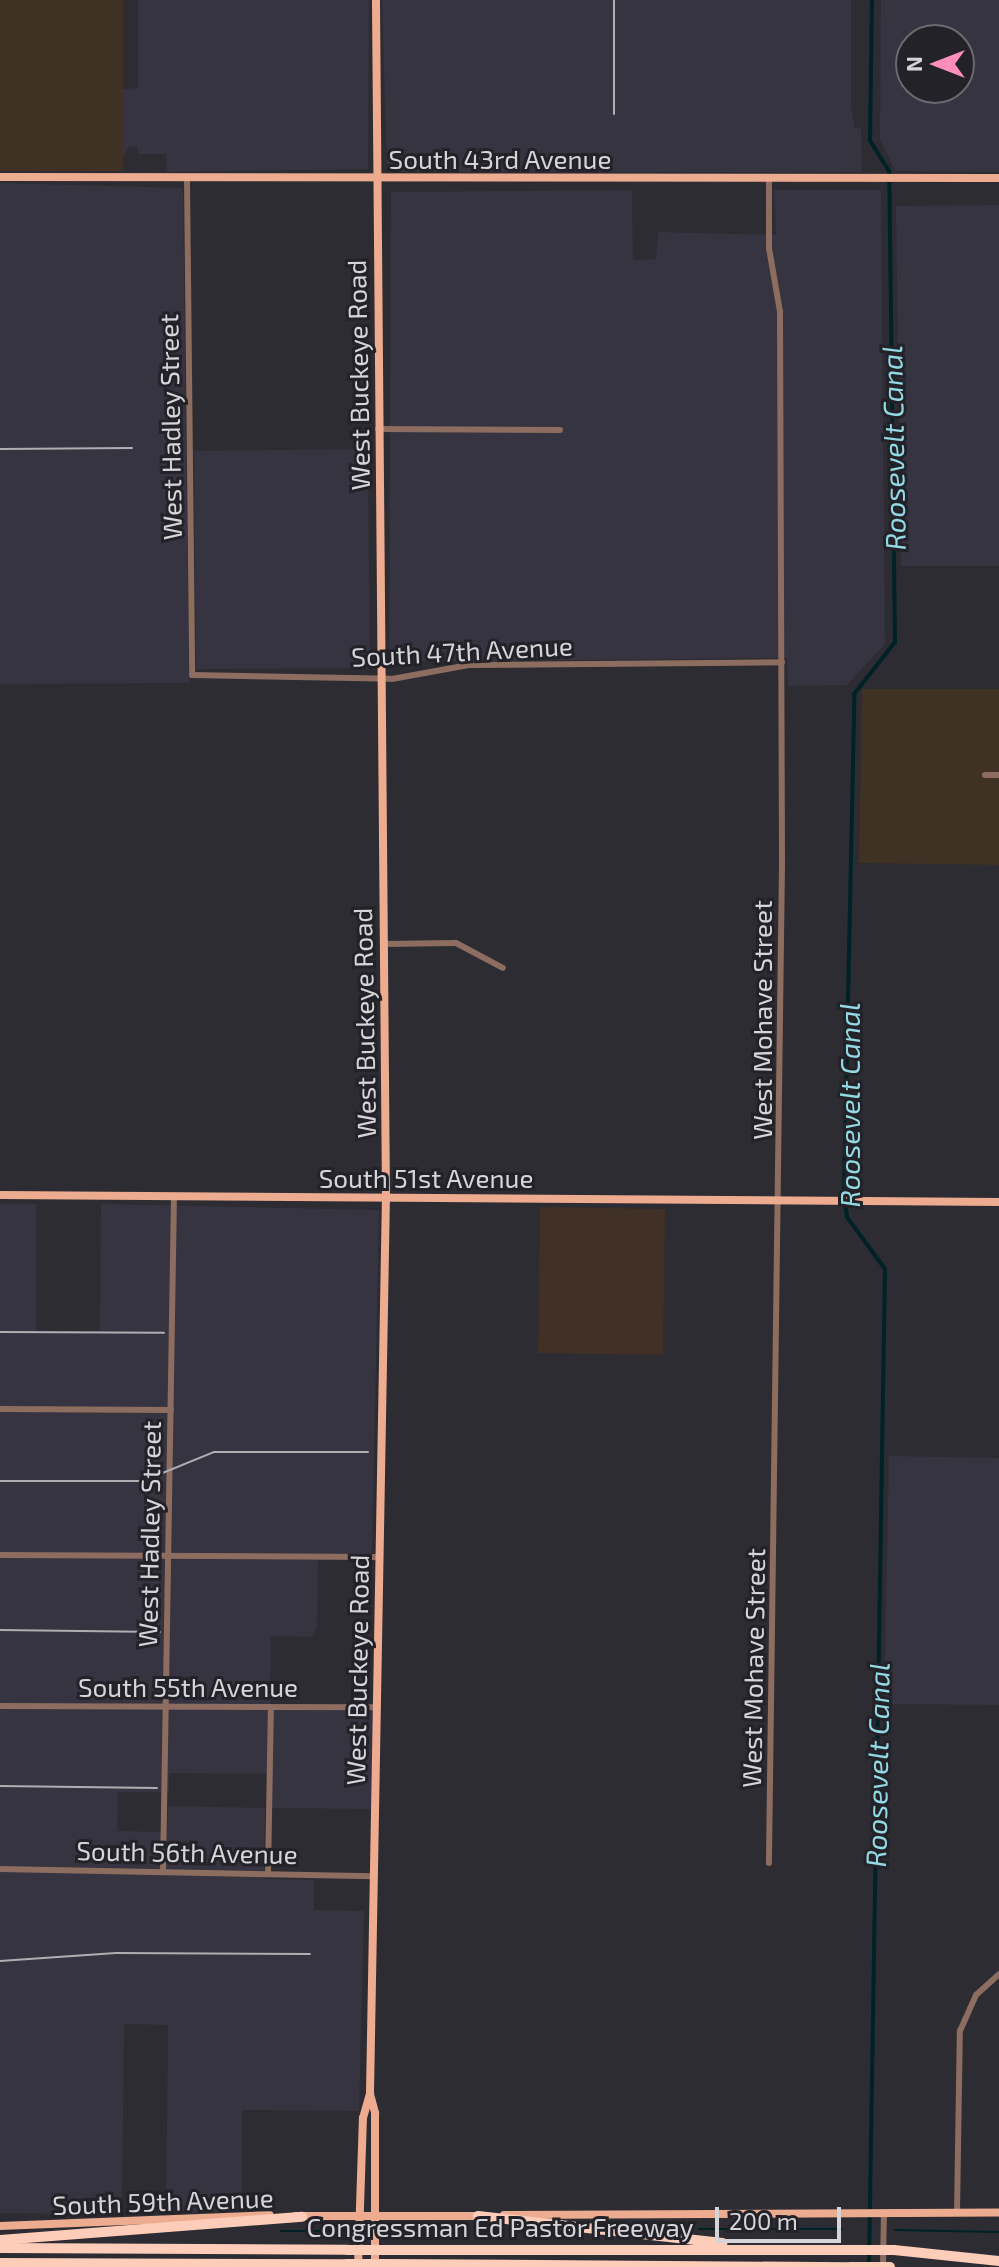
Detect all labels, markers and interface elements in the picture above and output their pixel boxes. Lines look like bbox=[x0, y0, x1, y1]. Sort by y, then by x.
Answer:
north arrow bbox=[895, 24, 975, 104]
text: N bbox=[900, 56, 926, 72]
street label: South 43rd Avenue bbox=[388, 143, 612, 175]
street label: West Buckeye Road bbox=[340, 259, 376, 491]
street label: West Hadley Street bbox=[152, 313, 188, 541]
water label: Roosevelt Canal bbox=[874, 345, 912, 551]
street label: South 47th Avenue bbox=[350, 630, 574, 672]
street label: West Mohave Street bbox=[746, 900, 778, 1140]
street label: West Buckeye Road bbox=[346, 907, 382, 1139]
water label: Roosevelt Canal bbox=[832, 1003, 866, 1207]
street label: South 51st Avenue bbox=[318, 1162, 534, 1194]
street label: West Hadley Street bbox=[131, 1420, 167, 1648]
street label: West Mohave Street bbox=[735, 1548, 771, 1788]
street label: West Buckeye Road bbox=[339, 1554, 375, 1786]
water label: Roosevelt Canal bbox=[858, 1662, 896, 1868]
street label: South 55th Avenue bbox=[78, 1671, 298, 1703]
street label: South 56th Avenue bbox=[76, 1834, 298, 1870]
street label: South 59th Avenue bbox=[52, 2182, 274, 2220]
scale bar bbox=[719, 2191, 845, 2241]
text: 200 m bbox=[729, 2206, 798, 2235]
street label: Congressman Ed Pastor Freeway bbox=[306, 2211, 694, 2243]

